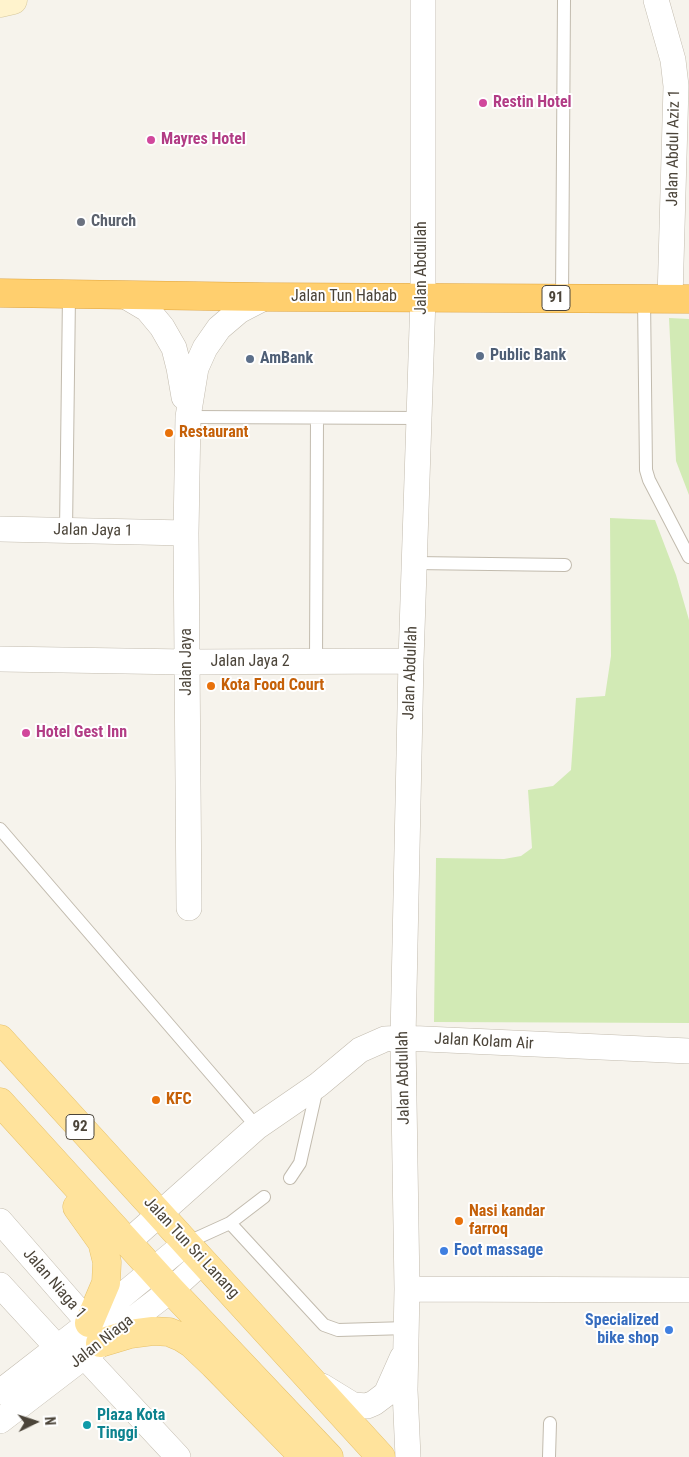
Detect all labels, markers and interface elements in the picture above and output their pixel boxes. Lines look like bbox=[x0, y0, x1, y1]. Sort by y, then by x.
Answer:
street label: Jalan Abdul Aziz 1 bbox=[663, 89, 685, 207]
place label: Restin Hotel bbox=[493, 93, 572, 113]
marker: Restin Hotel bbox=[477, 97, 489, 109]
place label: Mayres Hotel bbox=[161, 130, 246, 150]
marker: Mayres Hotel bbox=[145, 134, 157, 146]
place label: Church bbox=[91, 212, 136, 232]
marker: Church bbox=[75, 216, 87, 228]
street label: Jalan Abdullah bbox=[412, 221, 432, 315]
road number: 91 bbox=[542, 286, 570, 310]
street label: Jalan Tun Habab bbox=[291, 287, 397, 307]
place label: Public Bank bbox=[490, 346, 566, 366]
place label: AmBank bbox=[260, 349, 313, 369]
marker: Public Bank bbox=[474, 350, 486, 362]
marker: AmBank bbox=[244, 353, 256, 365]
place label: Restaurant bbox=[179, 423, 248, 443]
marker: Restaurant bbox=[163, 427, 175, 439]
street label: Jalan Jaya 1 bbox=[53, 521, 133, 541]
street label: Jalan Abdullah bbox=[400, 626, 422, 720]
street label: Jalan Jaya bbox=[177, 628, 197, 696]
street label: Jalan Jaya 2 bbox=[210, 652, 290, 672]
place label: Kota Food Court bbox=[221, 676, 324, 696]
marker: Kota Food Court bbox=[205, 680, 217, 692]
place label: Hotel Gest Inn bbox=[36, 723, 127, 743]
marker: Hotel Gest Inn bbox=[20, 727, 32, 739]
street label: Jalan Kolam Air bbox=[434, 1030, 534, 1054]
street label: Jalan Abdullah bbox=[394, 1031, 414, 1125]
place label: KFC bbox=[166, 1090, 192, 1110]
marker: KFC bbox=[150, 1094, 162, 1106]
road number: 92 bbox=[66, 1114, 94, 1140]
street label: Jalan Tun Sri Lanang bbox=[139, 1193, 243, 1303]
place label: Nasi kandar farroq bbox=[469, 1202, 545, 1240]
marker: Nasi kandar farroq bbox=[453, 1215, 465, 1227]
place label: Foot massage bbox=[454, 1241, 543, 1261]
street label: Jalan Niaga 1 bbox=[18, 1245, 90, 1323]
marker: Foot massage bbox=[438, 1245, 450, 1257]
street label: Jalan Niaga bbox=[67, 1311, 137, 1373]
place label: Specialized bike shop bbox=[585, 1311, 659, 1349]
marker: Specialized bike shop bbox=[663, 1324, 675, 1336]
north arrow bbox=[10, 1397, 60, 1447]
place label: Plaza Kota Tinggi bbox=[97, 1406, 165, 1444]
text: N bbox=[42, 1416, 58, 1426]
marker: Plaza Kota Tinggi bbox=[81, 1419, 93, 1431]

